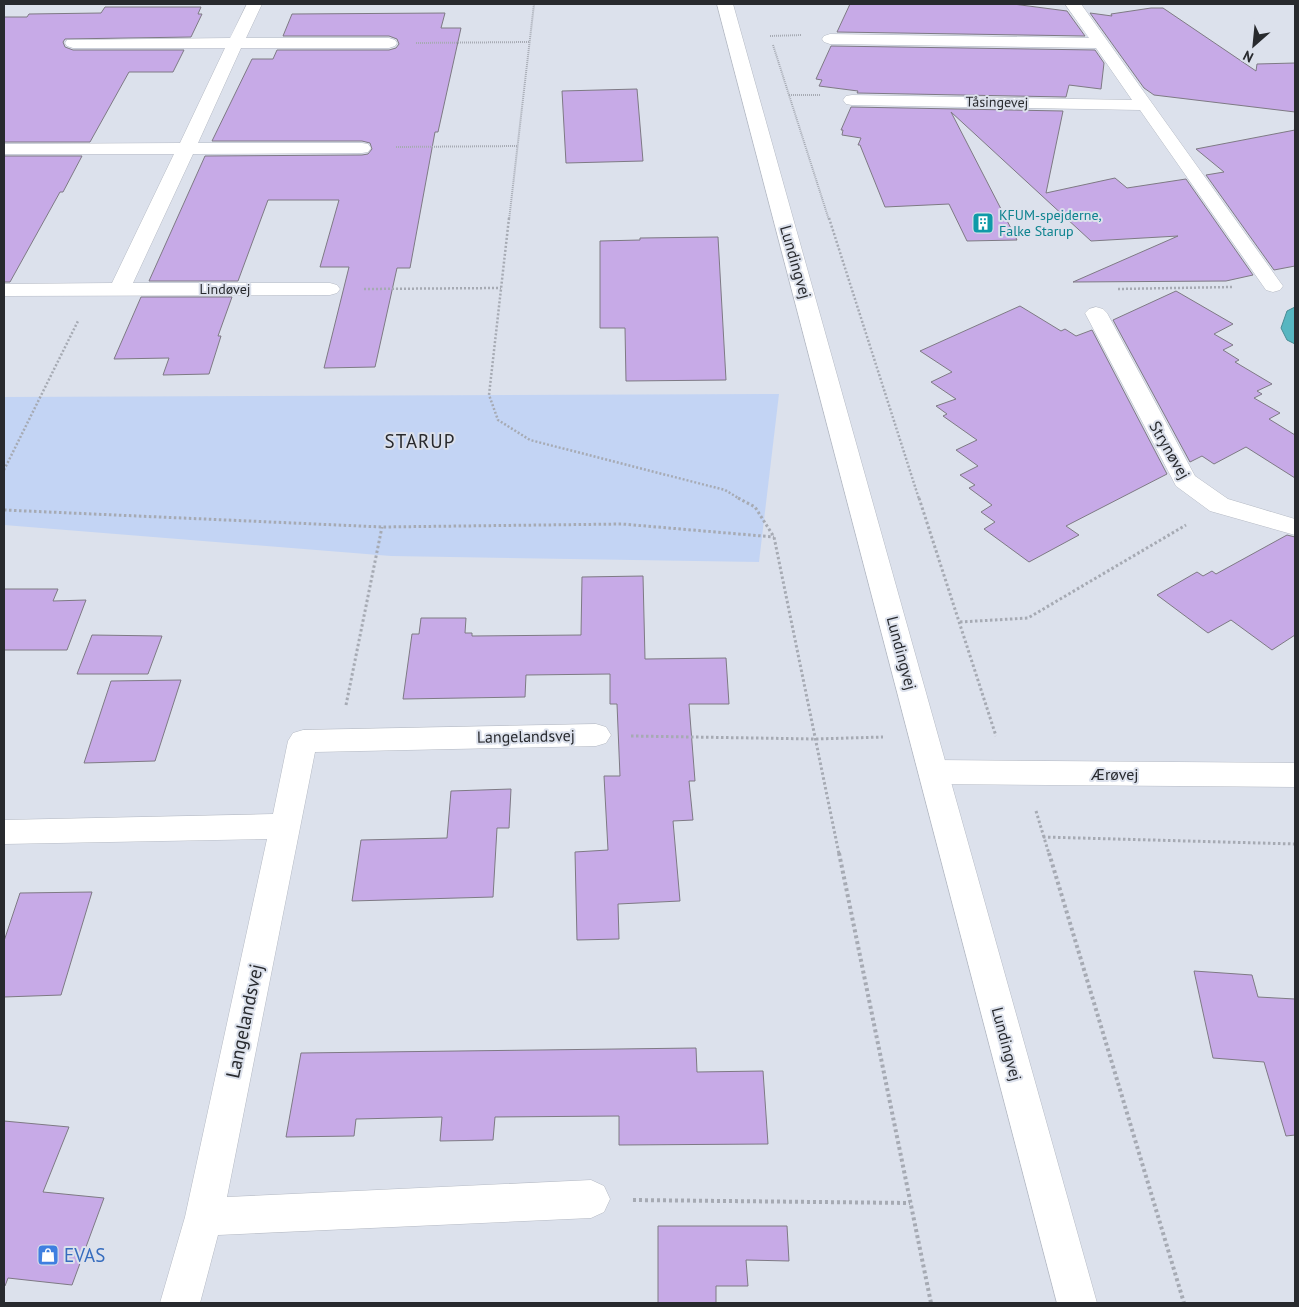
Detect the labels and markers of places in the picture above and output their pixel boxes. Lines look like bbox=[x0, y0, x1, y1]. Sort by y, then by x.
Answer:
place label: KFUM-spejderne, Falke Starup bbox=[999, 206, 1102, 240]
building icon: KFUM-spejderne, Falke Starup bbox=[971, 211, 995, 235]
shop icon: EVAS bbox=[36, 1243, 60, 1267]
place label: EVAS bbox=[64, 1243, 105, 1267]

